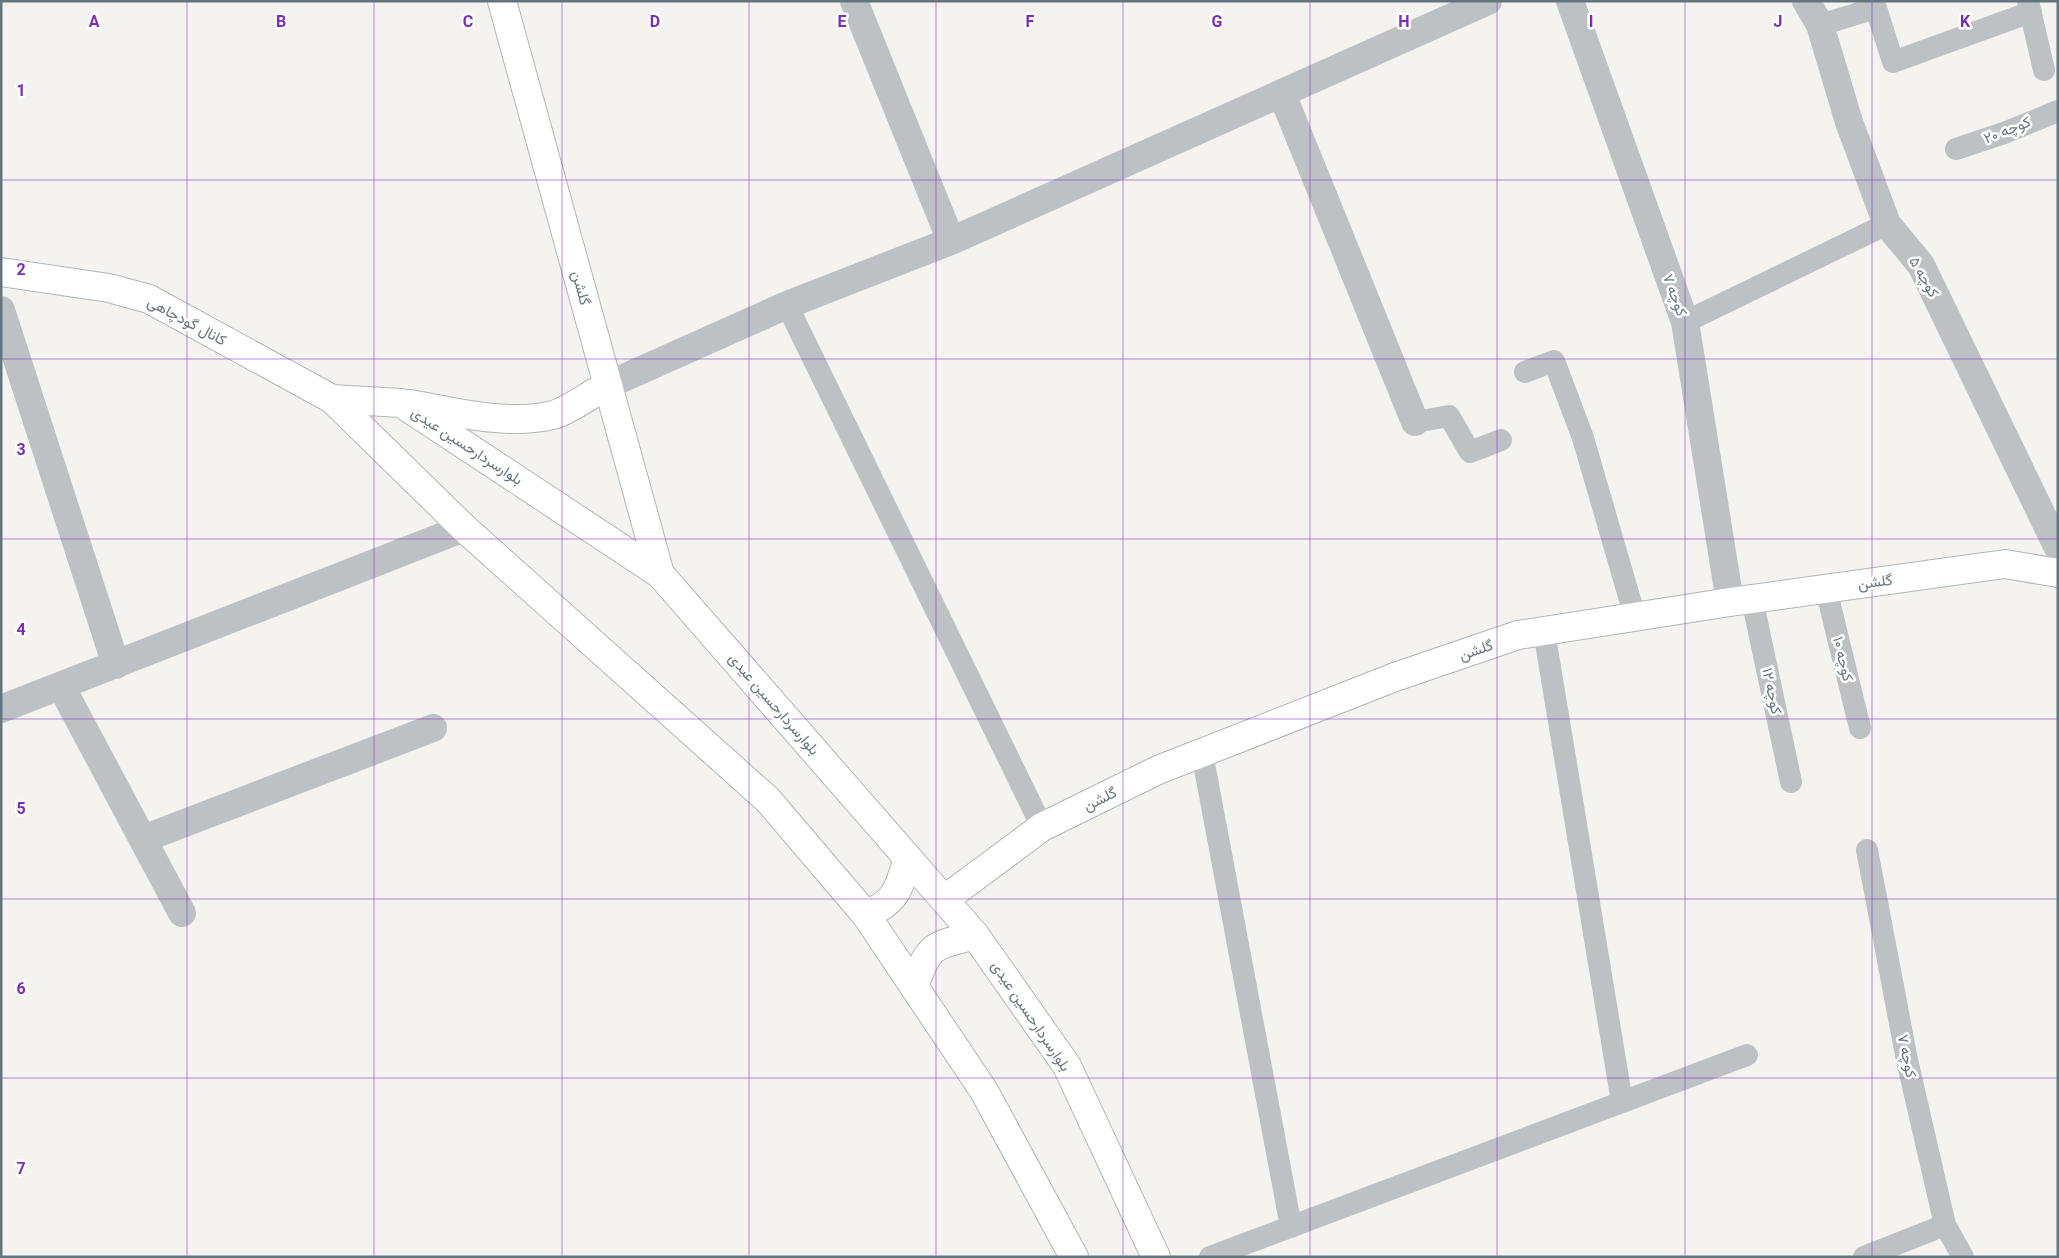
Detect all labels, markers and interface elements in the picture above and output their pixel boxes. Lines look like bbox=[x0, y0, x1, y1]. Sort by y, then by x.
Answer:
text: A bbox=[89, 12, 100, 31]
text: B bbox=[276, 12, 286, 31]
text: C bbox=[463, 12, 473, 31]
text: D bbox=[650, 12, 660, 31]
text: E bbox=[838, 12, 847, 31]
text: F bbox=[1026, 12, 1035, 31]
text: G bbox=[1212, 12, 1223, 31]
text: H bbox=[1398, 12, 1410, 31]
text: I bbox=[1589, 12, 1593, 31]
text: J bbox=[1774, 12, 1782, 31]
text: K bbox=[1960, 12, 1971, 31]
text: 1 bbox=[16, 81, 26, 100]
street label: کوچه ۲۰ bbox=[1981, 112, 2034, 148]
street label: کوچه ۵ bbox=[1904, 254, 1943, 301]
text: 2 bbox=[16, 260, 26, 279]
street label: گلشن bbox=[567, 269, 594, 308]
street label: کوچه ۷ bbox=[1658, 271, 1691, 319]
street label: کانال گودچاهی bbox=[144, 293, 230, 350]
street label: بلوارسردارحسین عیدی bbox=[407, 403, 526, 490]
text: 3 bbox=[16, 440, 26, 459]
street label: گلشن bbox=[1856, 571, 1894, 594]
text: 4 bbox=[16, 620, 26, 639]
street label: کوچه ۱۰ bbox=[1828, 635, 1857, 684]
street label: گلشن bbox=[1457, 636, 1496, 665]
street label: بلوارسردارحسین عیدی bbox=[724, 649, 823, 759]
street label: کوچه ۱۲ bbox=[1757, 666, 1786, 716]
street label: گلشن bbox=[1080, 783, 1120, 816]
text: 5 bbox=[16, 799, 26, 818]
street label: بلوارسردارحسین عیدی bbox=[987, 957, 1075, 1075]
text: 6 bbox=[16, 979, 26, 998]
street label: کوچه ۷ bbox=[1893, 1033, 1920, 1080]
text: 7 bbox=[16, 1159, 26, 1178]

